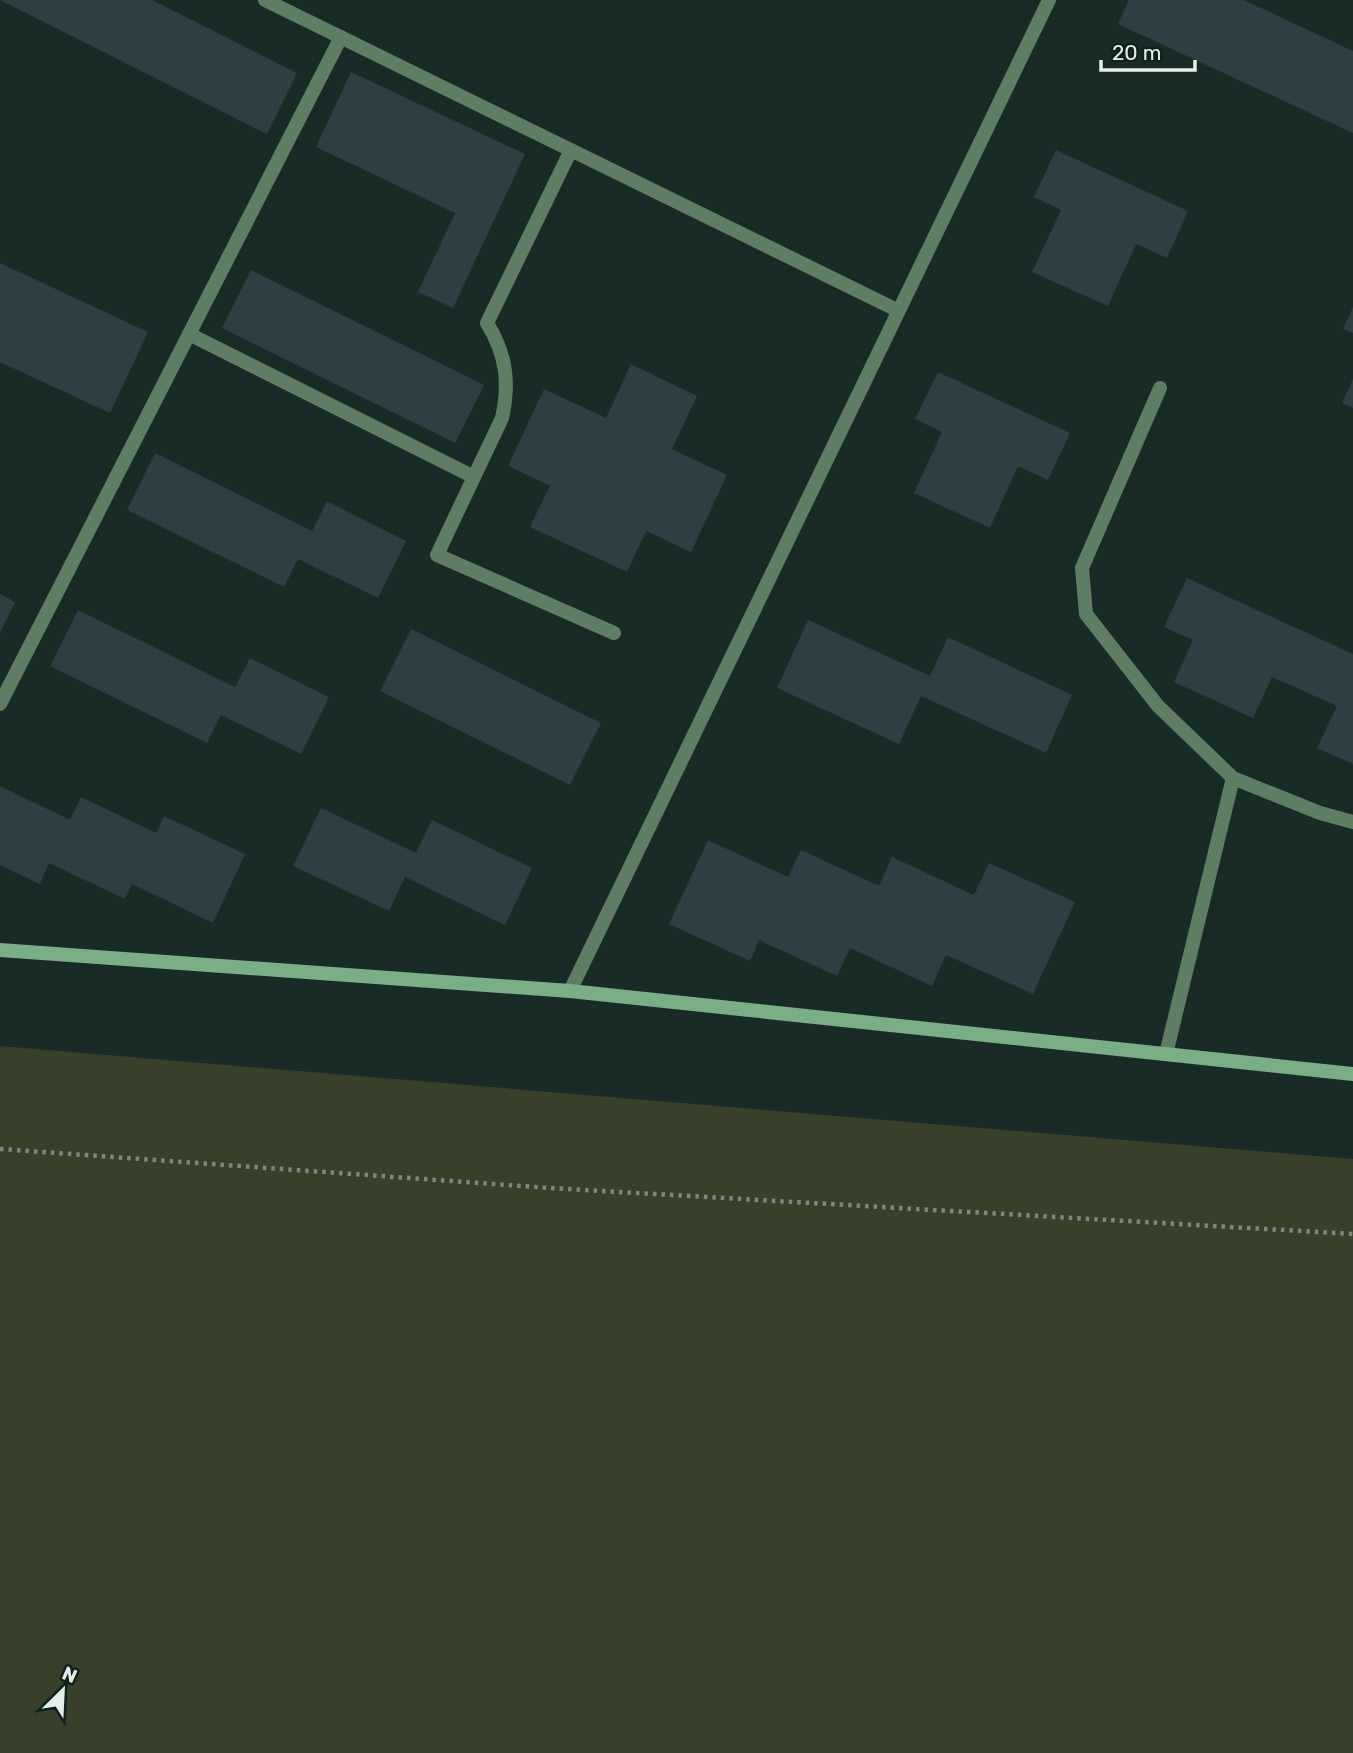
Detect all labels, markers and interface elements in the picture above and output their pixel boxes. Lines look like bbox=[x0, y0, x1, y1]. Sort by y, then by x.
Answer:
scale bar bbox=[1101, 28, 1196, 72]
text: 20 m bbox=[1112, 40, 1161, 65]
north arrow bbox=[28, 1655, 98, 1725]
text: N bbox=[59, 1662, 81, 1688]

